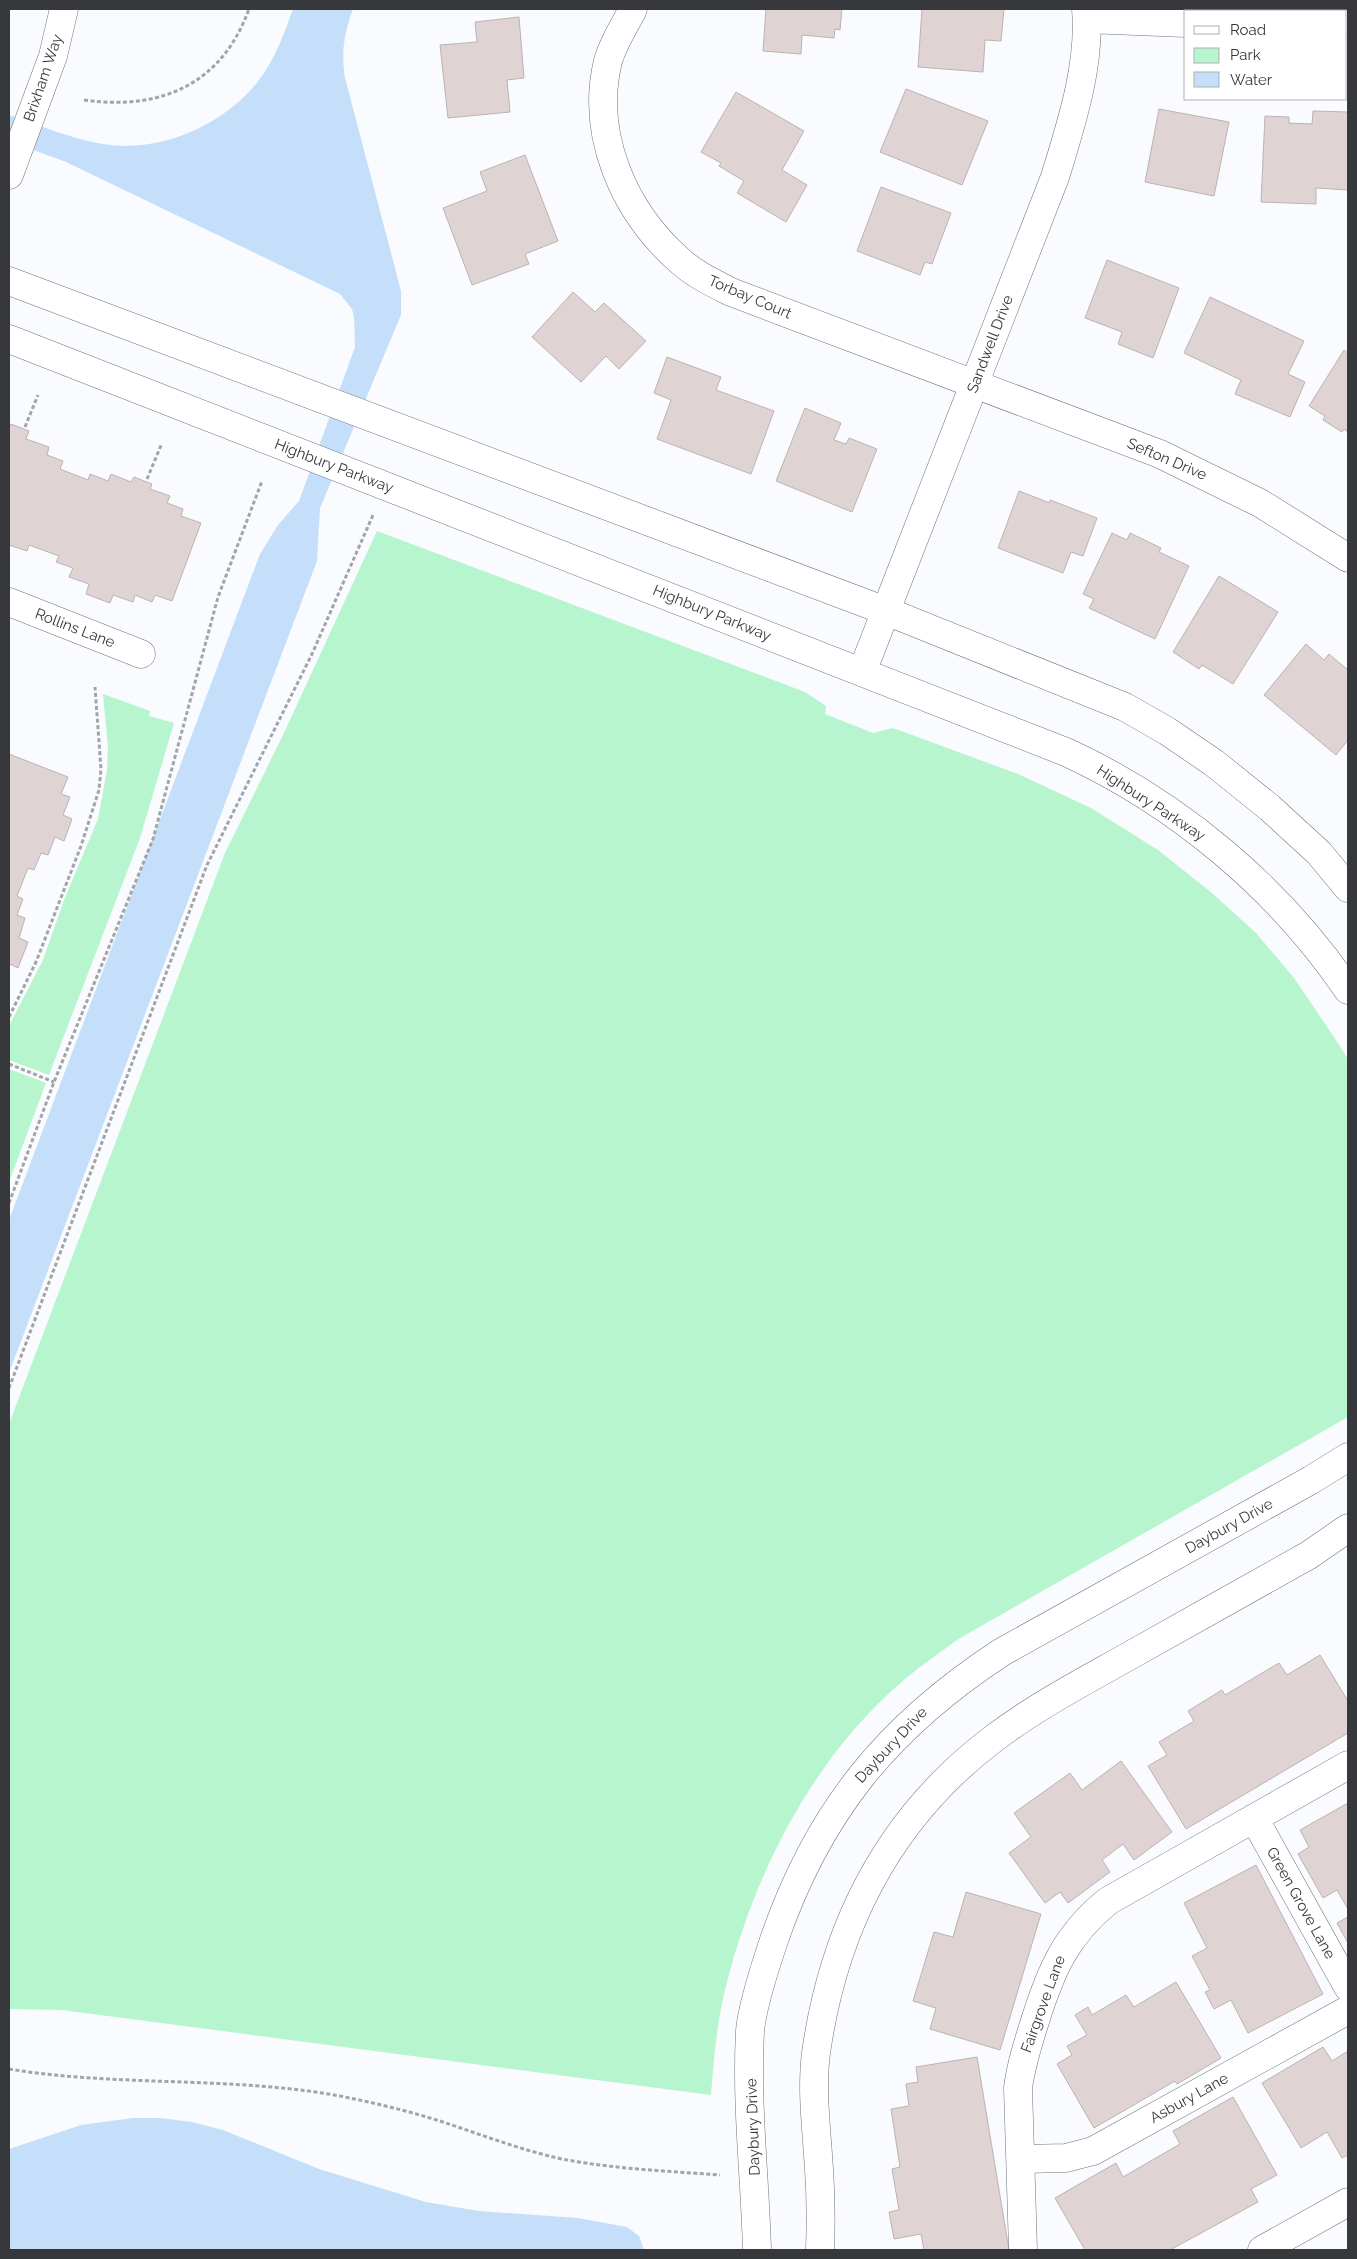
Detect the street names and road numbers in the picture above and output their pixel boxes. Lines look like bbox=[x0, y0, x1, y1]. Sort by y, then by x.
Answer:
street label: Brixham Way bbox=[20, 32, 66, 124]
street label: Torbay Court bbox=[706, 271, 794, 323]
street label: Sandwell Drive bbox=[963, 292, 1017, 395]
street label: Sefton Drive bbox=[1124, 434, 1210, 484]
street label: Highbury Parkway bbox=[272, 435, 396, 497]
street label: Highbury Parkway bbox=[650, 581, 774, 645]
street label: Rollins Lane bbox=[32, 605, 118, 652]
street label: Highbury Parkway bbox=[1093, 761, 1209, 845]
street label: Daybury Drive bbox=[1182, 1494, 1276, 1558]
street label: Daybury Drive bbox=[851, 1703, 931, 1787]
street label: Green Grove Lane bbox=[1263, 1844, 1339, 1962]
street label: Fairgrove Lane bbox=[1017, 1953, 1069, 2055]
street label: Asbury Lane bbox=[1147, 2069, 1231, 2127]
street label: Daybury Drive bbox=[742, 2078, 764, 2176]

